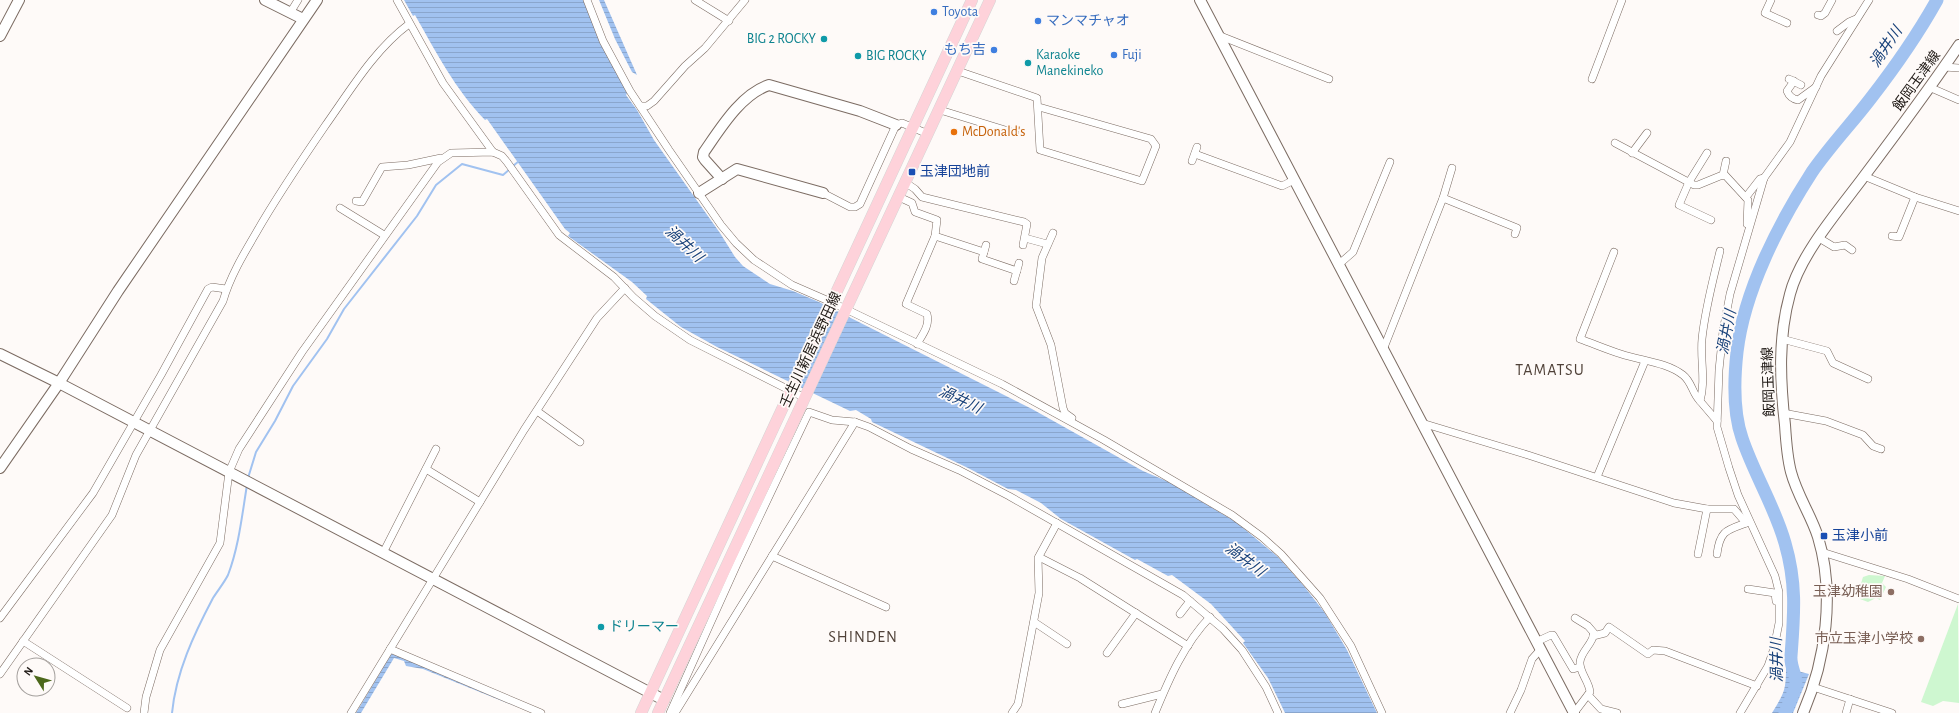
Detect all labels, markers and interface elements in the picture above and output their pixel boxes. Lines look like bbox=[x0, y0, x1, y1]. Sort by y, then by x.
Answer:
place label: Toyota bbox=[942, 5, 979, 19]
marker: Toyota bbox=[929, 7, 939, 17]
place label: マンマチャオ bbox=[1046, 14, 1130, 28]
marker: マンマチャオ bbox=[1033, 16, 1043, 26]
water label: 渦井川 bbox=[1866, 22, 1906, 70]
place label: BIG 2 ROCKY bbox=[747, 32, 817, 46]
marker: BIG 2 ROCKY bbox=[819, 34, 829, 44]
place label: もち吉 bbox=[944, 42, 986, 57]
marker: もち吉 bbox=[989, 45, 999, 55]
place label: Karaoke Manekineko bbox=[1036, 48, 1104, 78]
place label: Fuji bbox=[1122, 48, 1142, 62]
street label: 飯岡玉津線 bbox=[1890, 48, 1943, 113]
place label: BIG ROCKY bbox=[866, 49, 927, 63]
marker: Fuji bbox=[1109, 50, 1119, 60]
marker: BIG ROCKY bbox=[853, 51, 863, 61]
marker: Karaoke Manekineko bbox=[1023, 58, 1033, 68]
place label: McDonald's bbox=[962, 125, 1025, 139]
marker: McDonald's bbox=[949, 127, 959, 137]
place label: 玉津団地前 bbox=[920, 163, 990, 179]
marker: 玉津団地前 bbox=[907, 167, 917, 177]
water label: 渦井川 bbox=[662, 222, 708, 266]
street label: 壬生川新居浜野田線 bbox=[777, 290, 844, 410]
water label: 渦井川 bbox=[1714, 306, 1739, 356]
street label: 飯岡玉津線 bbox=[1760, 347, 1777, 417]
district label: TAMATSU bbox=[1515, 362, 1585, 378]
water label: 渦井川 bbox=[936, 383, 986, 417]
place label: 玉津小前 bbox=[1832, 527, 1888, 543]
marker: 玉津小前 bbox=[1819, 531, 1829, 541]
water label: 渦井川 bbox=[1223, 540, 1270, 581]
place label: 玉津幼稚園 bbox=[1813, 584, 1883, 599]
marker: 玉津幼稚園 bbox=[1886, 587, 1896, 597]
place label: ドリーマー bbox=[609, 620, 679, 634]
marker: ドリーマー bbox=[596, 622, 606, 632]
district label: SHINDEN bbox=[828, 629, 898, 645]
place label: 市立玉津小学校 bbox=[1815, 631, 1913, 646]
marker: 市立玉津小学校 bbox=[1916, 634, 1926, 644]
water label: 渦井川 bbox=[1768, 635, 1785, 683]
north arrow bbox=[16, 657, 56, 697]
text: N bbox=[22, 665, 35, 678]

